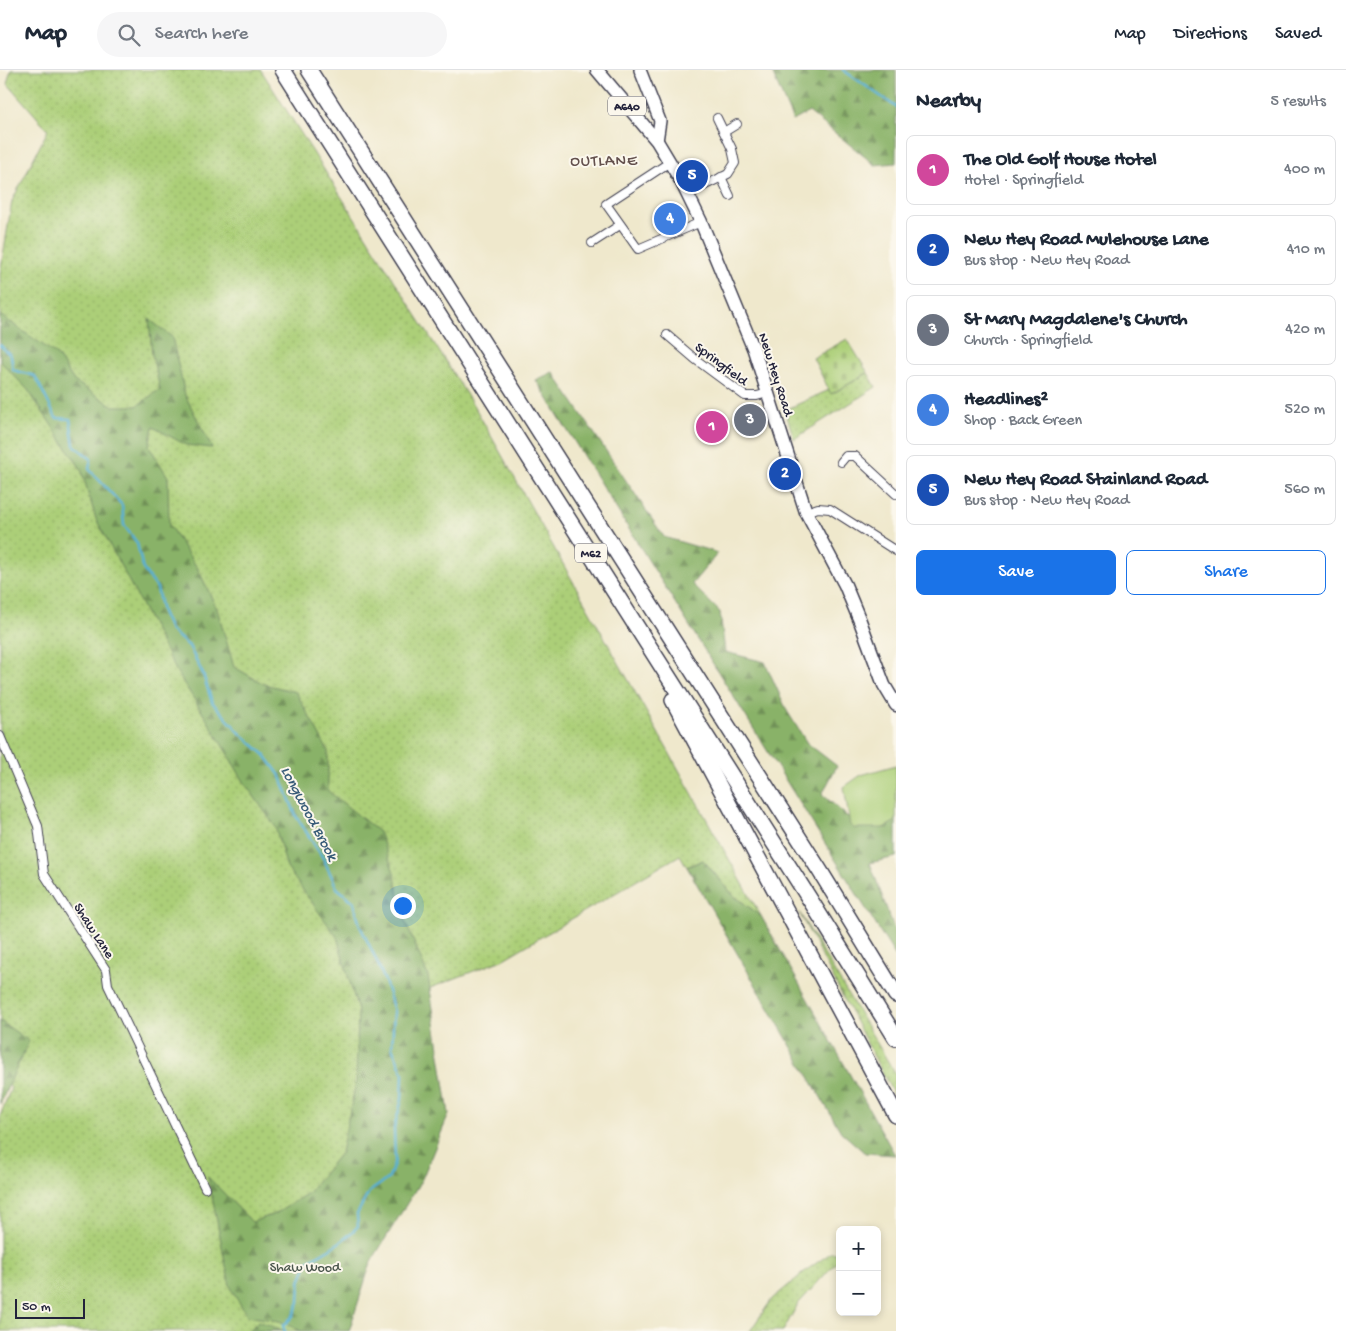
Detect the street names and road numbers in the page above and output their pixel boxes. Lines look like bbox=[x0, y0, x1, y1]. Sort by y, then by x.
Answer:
road number: A640 bbox=[608, 97, 646, 116]
street label: New Hey Road bbox=[753, 331, 797, 420]
street label: Springfield bbox=[691, 340, 752, 391]
road number: M62 bbox=[575, 543, 607, 562]
street label: Shaw Lane bbox=[69, 900, 118, 963]

